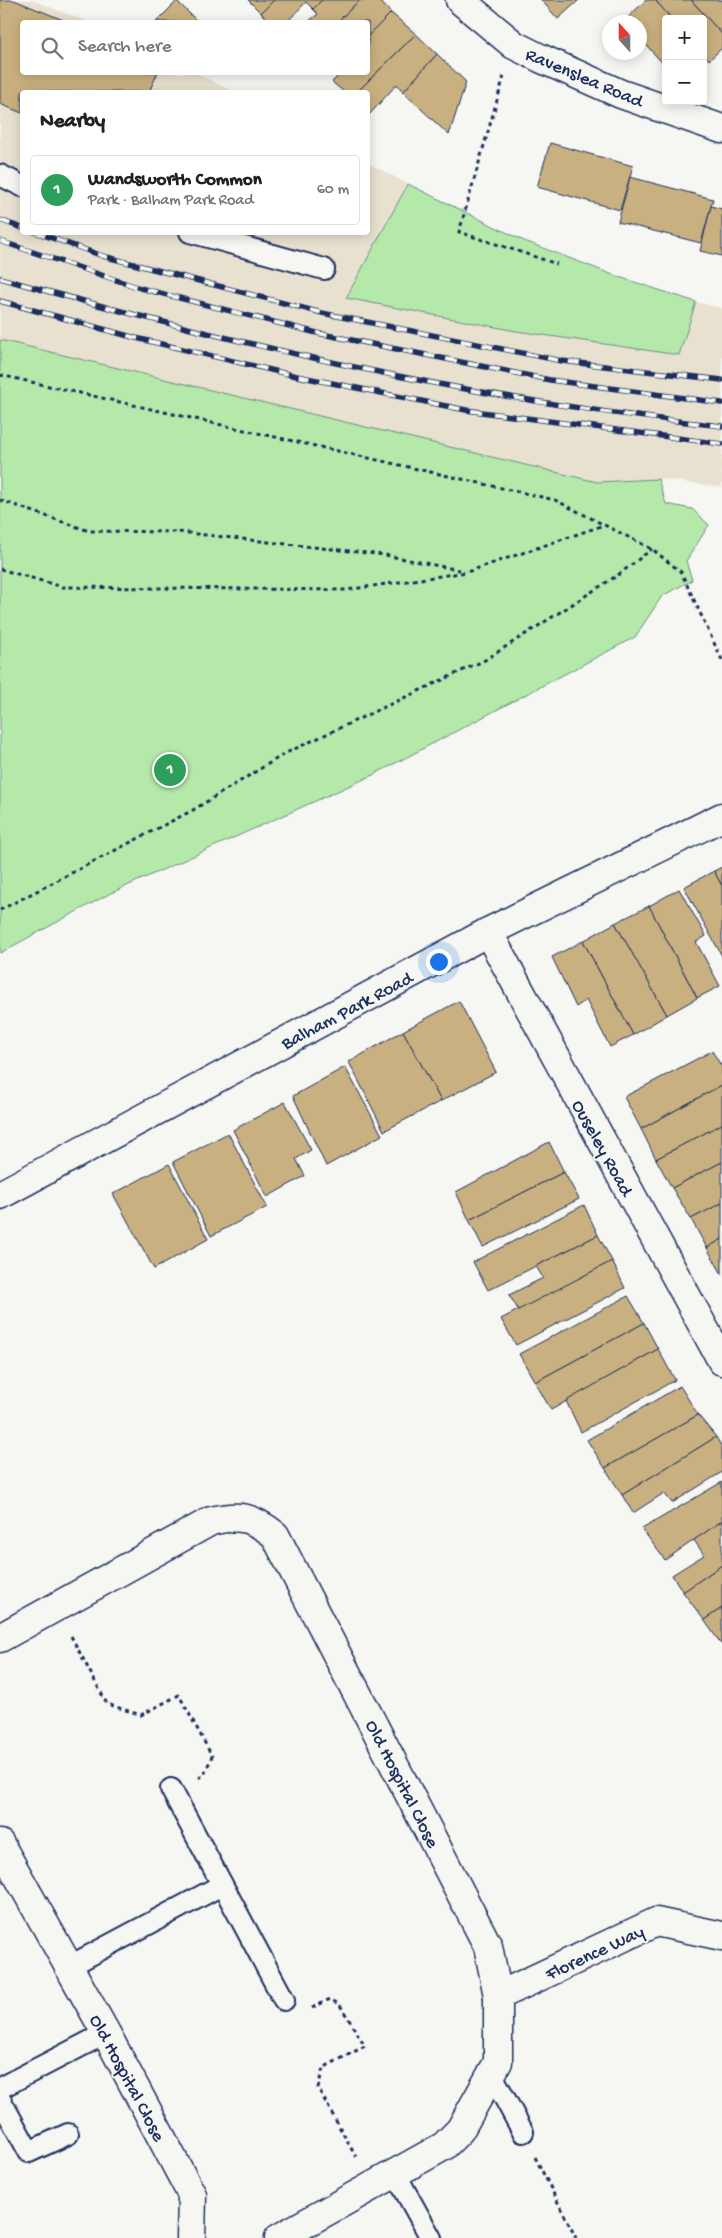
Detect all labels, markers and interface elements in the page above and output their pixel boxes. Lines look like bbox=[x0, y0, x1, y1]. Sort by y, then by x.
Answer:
north arrow bbox=[602, 15, 647, 60]
map controls bbox=[662, 15, 707, 105]
button: + bbox=[662, 15, 707, 60]
search box bbox=[20, 20, 370, 75]
icon: search bbox=[38, 34, 66, 62]
text: Search here bbox=[78, 36, 172, 59]
street label: Ravenslea Road bbox=[521, 44, 647, 115]
button: − bbox=[662, 60, 707, 105]
text: Nearby bbox=[40, 110, 105, 135]
text: Wandsworth Common bbox=[88, 169, 262, 192]
text: 1 bbox=[54, 181, 60, 200]
text: 60 m bbox=[317, 181, 349, 200]
text: Park · Balham Park Road bbox=[88, 192, 254, 211]
pin: 1 bbox=[154, 751, 186, 789]
your location bbox=[426, 949, 452, 975]
street label: Balham Park Road bbox=[277, 967, 419, 1057]
street label: Ouseley Road bbox=[565, 1097, 638, 1202]
street label: Old Hospital Close bbox=[359, 1717, 443, 1853]
street label: Florence Way bbox=[542, 1921, 649, 1987]
street label: Old Hospital Close bbox=[83, 2011, 169, 2146]

